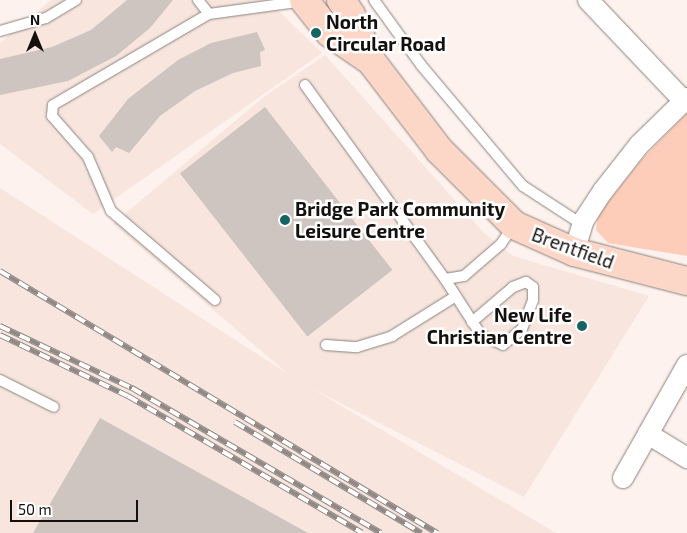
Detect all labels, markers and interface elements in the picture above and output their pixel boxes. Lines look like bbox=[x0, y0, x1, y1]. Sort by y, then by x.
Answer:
north arrow bbox=[10, 10, 60, 60]
text: N bbox=[30, 11, 40, 28]
place label: North Circular Road bbox=[326, 11, 446, 55]
marker: North Circular Road bbox=[310, 27, 322, 39]
place label: Bridge Park Community Leisure Centre bbox=[295, 198, 505, 242]
marker: Bridge Park Community Leisure Centre bbox=[279, 214, 291, 226]
street label: Brentfield bbox=[529, 223, 617, 273]
place label: New Life Christian Centre bbox=[427, 304, 572, 348]
marker: New Life Christian Centre bbox=[576, 320, 588, 332]
scale bar bbox=[12, 490, 140, 522]
text: 50 m bbox=[18, 500, 52, 518]

